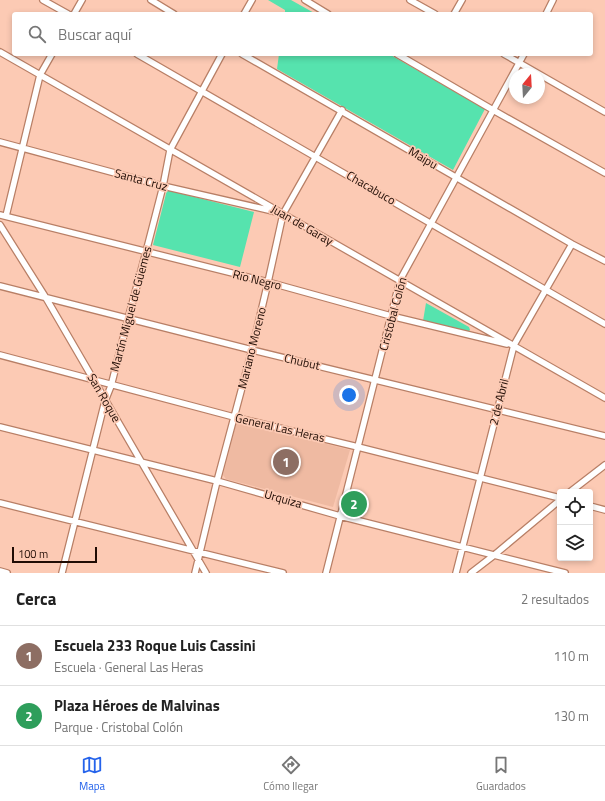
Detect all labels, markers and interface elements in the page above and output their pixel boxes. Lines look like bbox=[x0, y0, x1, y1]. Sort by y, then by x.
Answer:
search box bbox=[12, 12, 593, 56]
icon: search bbox=[26, 23, 48, 45]
text: Buscar aquí bbox=[58, 23, 131, 46]
north arrow bbox=[509, 68, 545, 104]
street label: Maipu bbox=[405, 141, 442, 174]
street label: Santa Cruz bbox=[112, 163, 170, 196]
street label: Chacabuco bbox=[343, 166, 400, 209]
street label: Juan de Garay bbox=[267, 199, 337, 250]
street label: Martín Miguel de Güemes bbox=[105, 243, 157, 374]
street label: Río Negro bbox=[231, 264, 284, 295]
street label: Cristobal Colón bbox=[374, 275, 411, 353]
street label: Mariano Moreno bbox=[232, 305, 271, 391]
street label: Chubut bbox=[282, 348, 323, 375]
street label: San Roque bbox=[83, 370, 126, 426]
street label: 2 de Abril bbox=[484, 377, 513, 427]
your location bbox=[339, 385, 359, 405]
street label: General Las Heras bbox=[233, 408, 327, 447]
pin: 1 bbox=[273, 447, 299, 477]
street label: Urquiza bbox=[262, 484, 304, 513]
pin: 2 bbox=[341, 489, 367, 519]
map controls bbox=[557, 489, 593, 561]
button: locate bbox=[557, 489, 593, 525]
button: layers bbox=[557, 525, 593, 561]
scale bar bbox=[12, 545, 97, 564]
text: 100 m bbox=[18, 546, 48, 562]
text: Cerca bbox=[16, 586, 56, 612]
text: 2 resultados bbox=[521, 589, 589, 609]
text: Escuela 233 Roque Luis Cassini bbox=[54, 634, 256, 657]
text: 1 bbox=[25, 646, 33, 666]
text: 110 m bbox=[553, 646, 589, 666]
text: Escuela · General Las Heras bbox=[54, 657, 203, 677]
text: Plaza Héroes de Malvinas bbox=[54, 694, 220, 717]
text: 2 bbox=[25, 706, 33, 726]
text: 130 m bbox=[553, 706, 589, 726]
text: Parque · Cristobal Colón bbox=[54, 717, 183, 737]
tab: Mapa bbox=[79, 754, 105, 794]
tab: Cómo llegar bbox=[263, 754, 318, 794]
tab: Guardados bbox=[476, 754, 526, 794]

